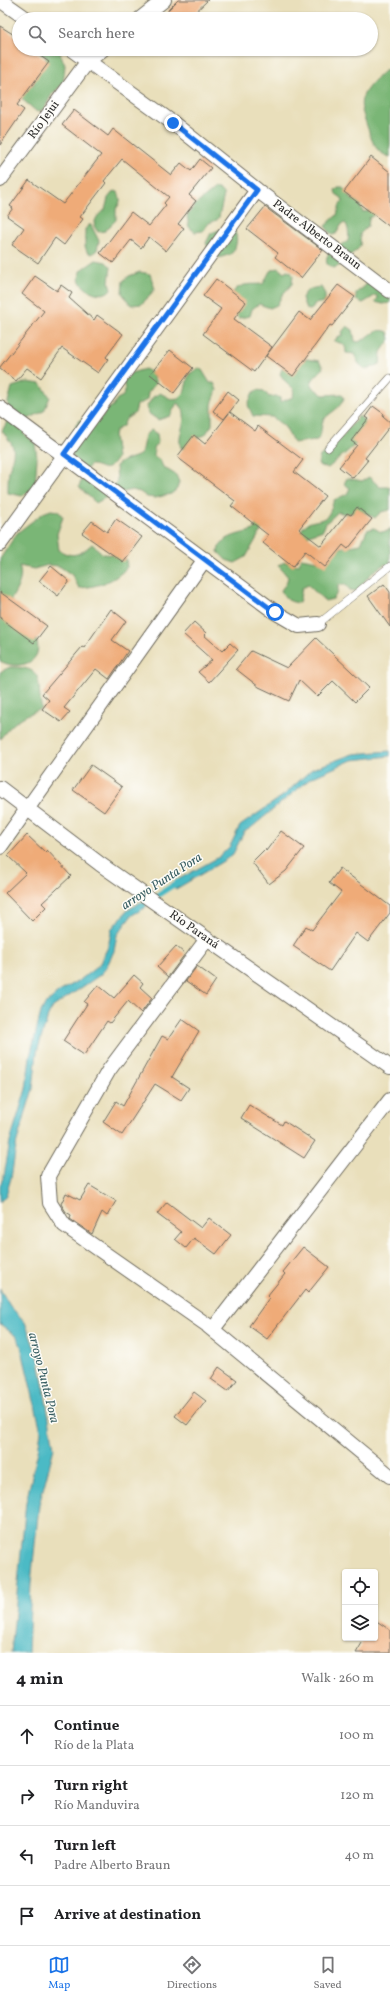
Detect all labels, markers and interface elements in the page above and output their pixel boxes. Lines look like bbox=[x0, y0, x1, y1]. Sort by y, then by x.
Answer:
search box bbox=[12, 12, 378, 56]
icon: search bbox=[26, 23, 48, 45]
text: Search here bbox=[58, 24, 135, 45]
street label: Río Jejui bbox=[25, 97, 64, 143]
route end bbox=[164, 114, 182, 132]
street label: Padre Alberto Braun bbox=[269, 196, 365, 274]
route start bbox=[266, 603, 284, 621]
water label: arroyo Punta Pora bbox=[118, 849, 206, 915]
street label: Río Paraná bbox=[166, 907, 222, 953]
water label: arroyo Punta Pora bbox=[23, 1331, 63, 1425]
map controls bbox=[342, 1569, 378, 1641]
button: locate bbox=[342, 1569, 378, 1605]
button: layers bbox=[342, 1605, 378, 1641]
text: 4 min bbox=[16, 1668, 63, 1691]
text: Walk · 260 m bbox=[301, 1670, 374, 1688]
text: Continue bbox=[54, 1716, 119, 1737]
icon: ahead bbox=[16, 1725, 38, 1747]
text: 100 m bbox=[339, 1727, 374, 1745]
text: Río de la Plata bbox=[54, 1737, 134, 1755]
text: Turn right bbox=[54, 1776, 128, 1797]
icon: right bbox=[16, 1785, 38, 1807]
text: 120 m bbox=[340, 1787, 374, 1805]
text: Río Manduvira bbox=[54, 1797, 140, 1815]
text: Turn left bbox=[54, 1836, 116, 1857]
icon: left bbox=[16, 1845, 38, 1867]
text: 40 m bbox=[345, 1847, 374, 1865]
text: Padre Alberto Braun bbox=[54, 1857, 170, 1875]
icon: arrive bbox=[16, 1905, 38, 1927]
text: Arrive at destination bbox=[54, 1905, 201, 1926]
tab: Map bbox=[48, 1954, 70, 1993]
tab: Directions bbox=[167, 1954, 217, 1993]
tab: Saved bbox=[313, 1954, 342, 1993]

